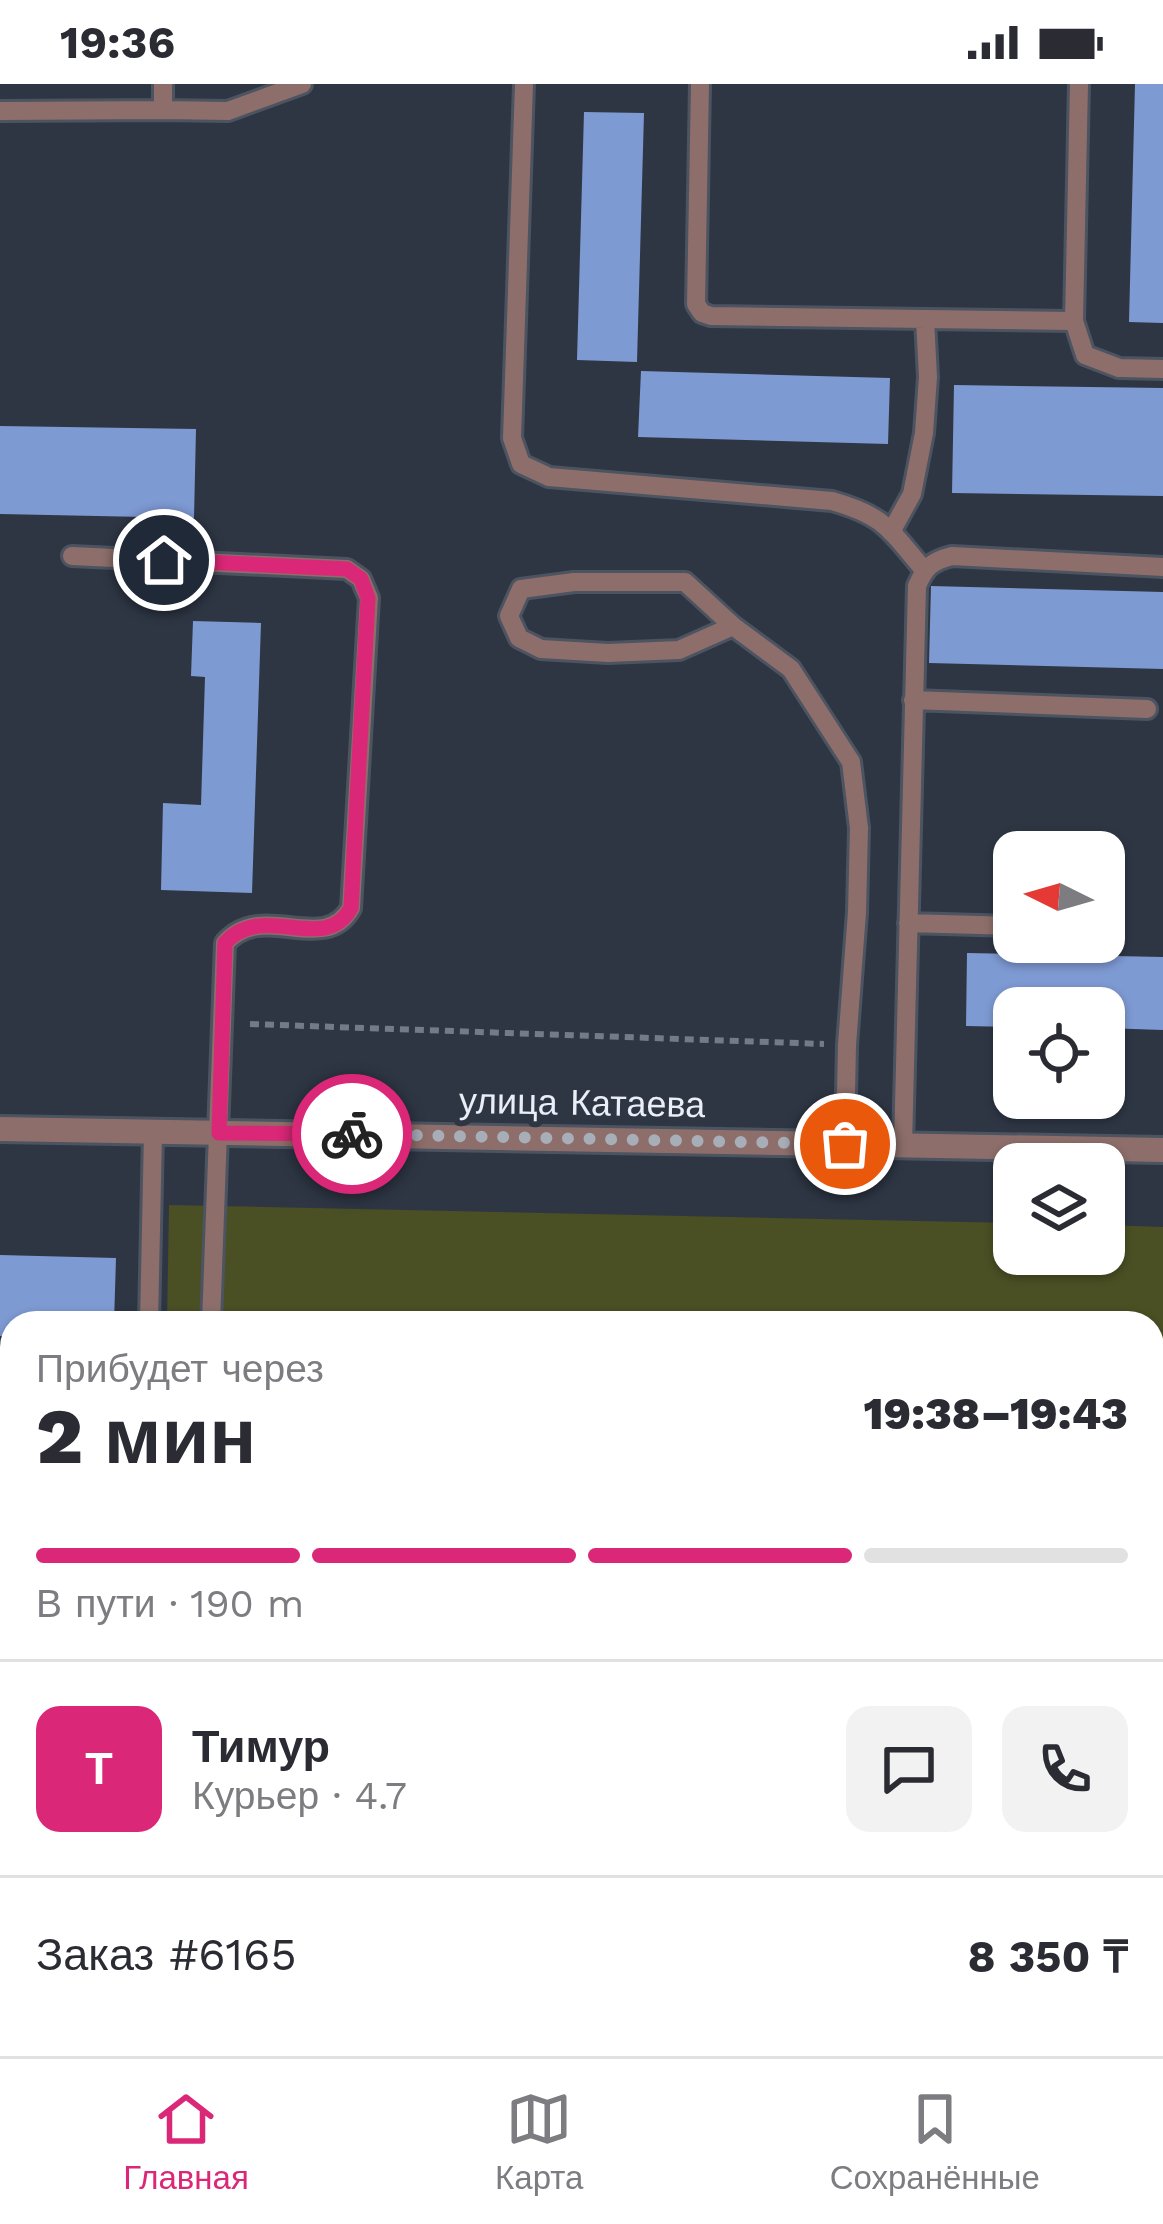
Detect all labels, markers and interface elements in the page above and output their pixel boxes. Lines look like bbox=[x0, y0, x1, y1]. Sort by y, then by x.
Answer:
text: 19:36 bbox=[60, 16, 175, 69]
pin bbox=[113, 509, 215, 611]
icon: home bbox=[131, 527, 197, 593]
north arrow bbox=[993, 831, 1125, 963]
map controls bbox=[993, 831, 1125, 1275]
button: locate bbox=[993, 987, 1125, 1119]
courier bbox=[292, 1074, 412, 1194]
street label: улица Катаева bbox=[458, 1080, 706, 1126]
pin bbox=[794, 1093, 896, 1195]
icon: bike bbox=[319, 1101, 385, 1167]
icon: bag bbox=[812, 1111, 878, 1177]
button: layers bbox=[993, 1143, 1125, 1275]
text: Прибудет через bbox=[36, 1346, 324, 1391]
text: 19:38–19:43 bbox=[864, 1387, 1128, 1440]
text: 2 мин bbox=[36, 1390, 256, 1482]
text: В пути · 190 m bbox=[36, 1581, 304, 1626]
button: chat bbox=[846, 1706, 972, 1832]
button: phone bbox=[1002, 1706, 1128, 1832]
text: Тимур bbox=[192, 1720, 330, 1773]
text: Т bbox=[85, 1742, 113, 1795]
text: Курьер · 4.7 bbox=[192, 1773, 407, 1818]
text: Заказ #6165 bbox=[36, 1928, 297, 1981]
text: 8 350 ₸ bbox=[968, 1930, 1128, 1983]
tab: Главная bbox=[123, 2086, 249, 2197]
tab: Карта bbox=[495, 2086, 583, 2197]
tab: Сохранённые bbox=[830, 2086, 1040, 2197]

